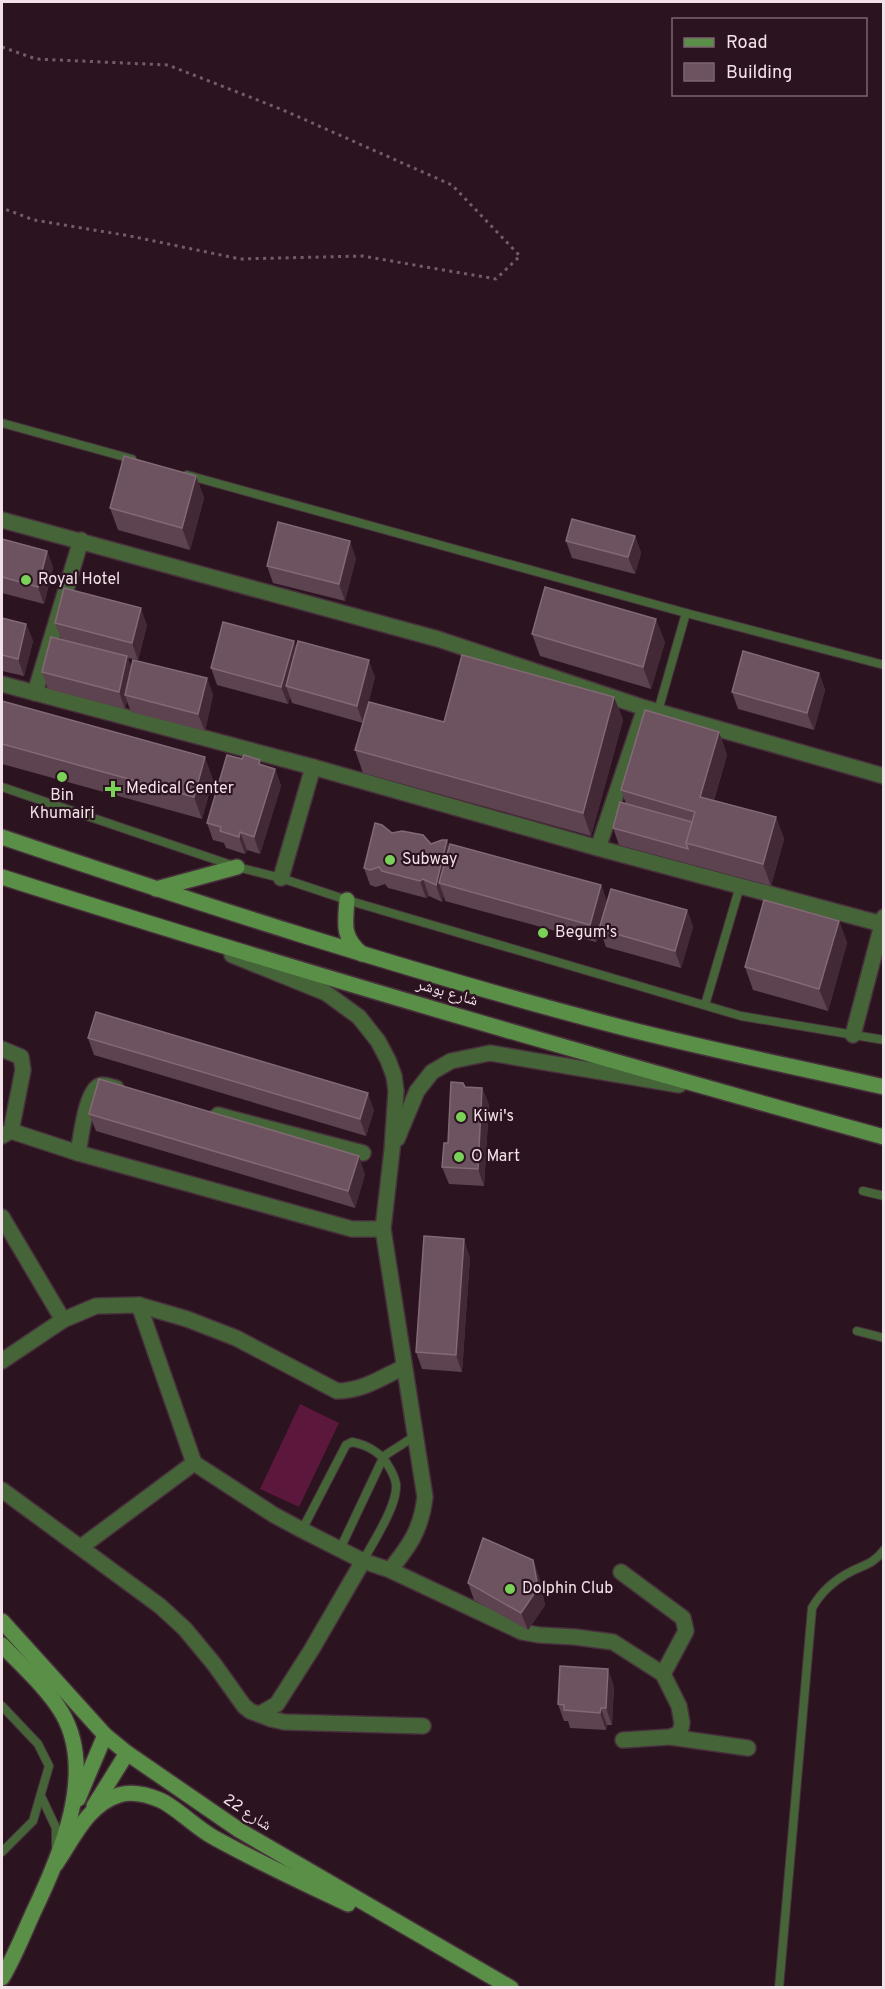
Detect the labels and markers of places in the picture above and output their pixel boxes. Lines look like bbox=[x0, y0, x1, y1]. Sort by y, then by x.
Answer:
place label: Royal Hotel bbox=[38, 570, 120, 590]
marker: Royal Hotel bbox=[19, 573, 33, 587]
marker: Bin Khumairi bbox=[55, 770, 69, 784]
place label: Medical Center bbox=[126, 779, 234, 799]
marker: Medical Center bbox=[104, 780, 122, 798]
place label: Bin Khumairi bbox=[29, 786, 95, 824]
place label: Subway bbox=[402, 850, 458, 870]
marker: Subway bbox=[383, 853, 397, 867]
place label: Begum's bbox=[555, 923, 617, 943]
marker: Begum's bbox=[536, 926, 550, 940]
place label: Kiwi's bbox=[473, 1107, 514, 1127]
marker: Kiwi's bbox=[454, 1110, 468, 1124]
place label: O Mart bbox=[471, 1147, 520, 1167]
marker: O Mart bbox=[452, 1150, 466, 1164]
place label: Dolphin Club bbox=[522, 1579, 613, 1599]
marker: Dolphin Club bbox=[503, 1582, 517, 1596]

